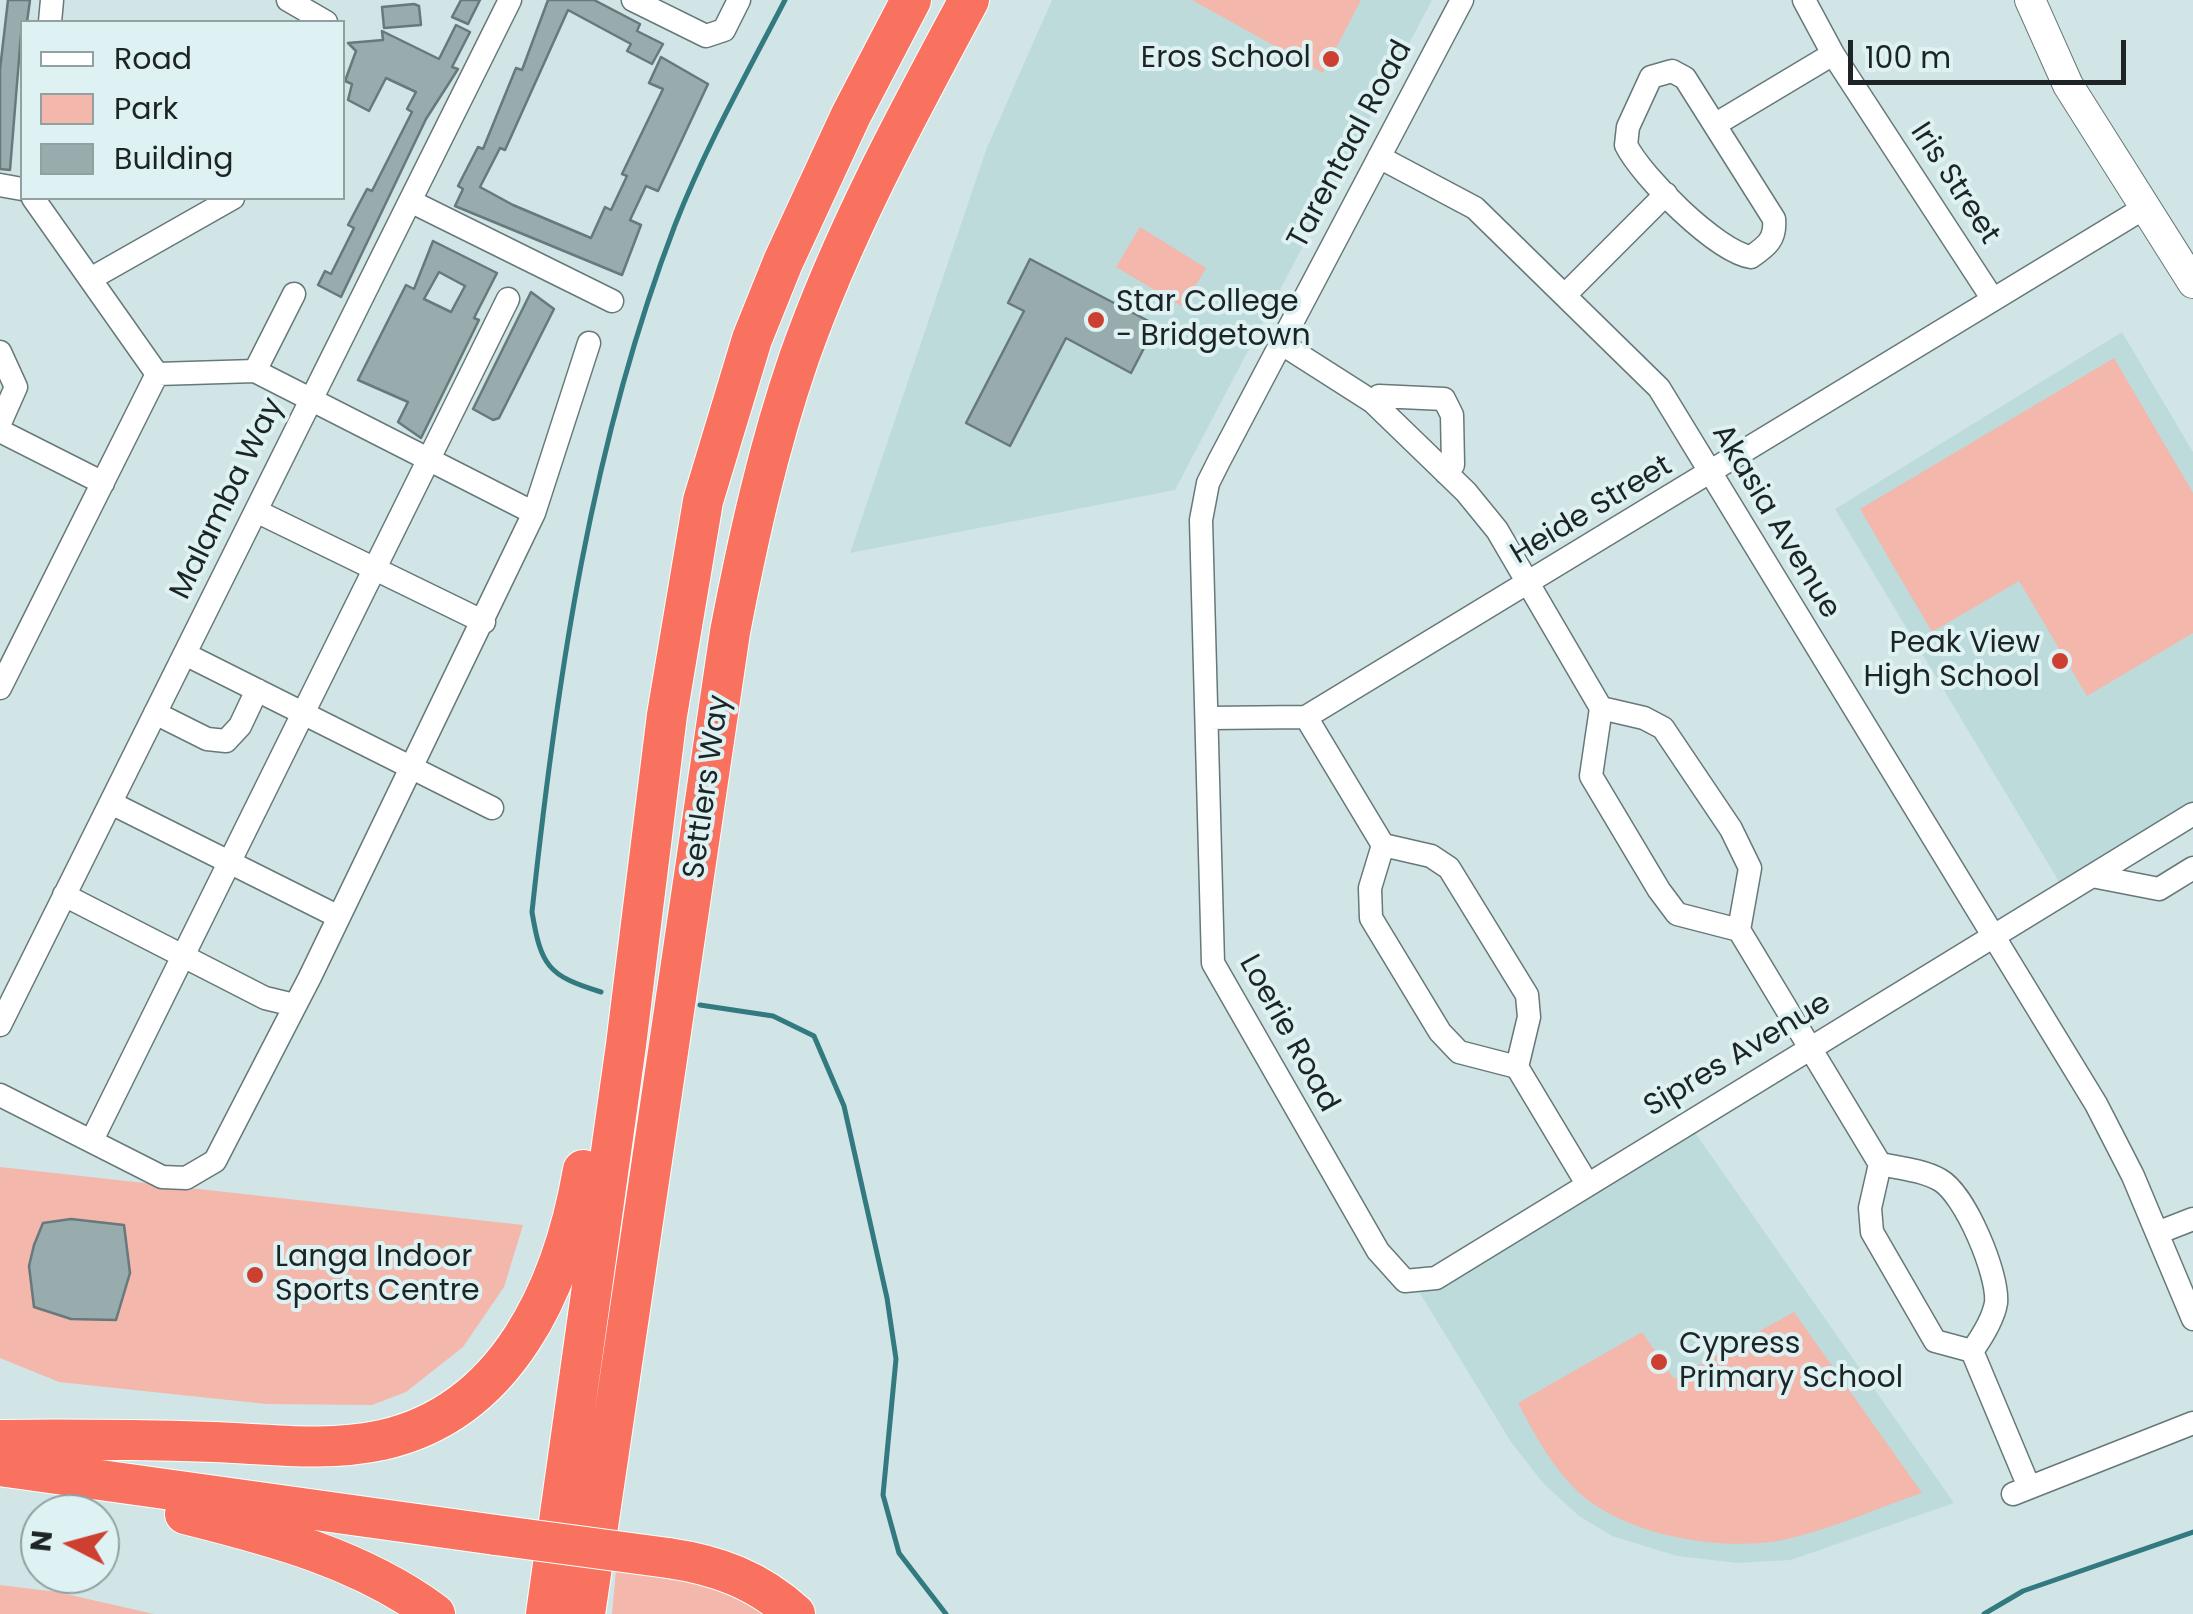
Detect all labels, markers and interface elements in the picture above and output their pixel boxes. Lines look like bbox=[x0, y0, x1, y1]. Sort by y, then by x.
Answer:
legend bbox=[20, 20, 345, 200]
scale bar bbox=[1853, 20, 2130, 82]
street label: Tarentaal Road bbox=[1281, 35, 1421, 255]
text: 100 m bbox=[1865, 36, 1951, 79]
text: Road bbox=[114, 37, 192, 80]
place label: Eros School bbox=[1141, 41, 1311, 77]
marker: Eros School bbox=[1320, 48, 1342, 70]
text: Park bbox=[114, 87, 178, 130]
street label: Iris Street bbox=[1901, 117, 2007, 251]
text: Building bbox=[114, 137, 234, 180]
place label: Star College - Bridgetown bbox=[1116, 285, 1311, 356]
marker: Star College - Bridgetown bbox=[1085, 309, 1107, 331]
street label: Malamba Way bbox=[164, 392, 292, 606]
street label: Akasia Avenue bbox=[1703, 418, 1847, 626]
street label: Heide Street bbox=[1505, 449, 1679, 573]
place label: Peak View High School bbox=[1864, 626, 2040, 696]
marker: Peak View High School bbox=[2049, 650, 2071, 672]
street label: Settlers Way bbox=[677, 693, 739, 881]
street label: Loerie Road bbox=[1230, 949, 1346, 1119]
street label: Sipres Avenue bbox=[1638, 986, 1838, 1126]
place label: Langa Indoor Sports Centre bbox=[275, 1240, 480, 1310]
marker: Langa Indoor Sports Centre bbox=[244, 1264, 266, 1286]
place label: Cypress Primary School bbox=[1679, 1327, 1903, 1398]
marker: Cypress Primary School bbox=[1648, 1351, 1670, 1373]
north arrow bbox=[20, 1494, 120, 1594]
text: N bbox=[21, 1529, 62, 1554]

